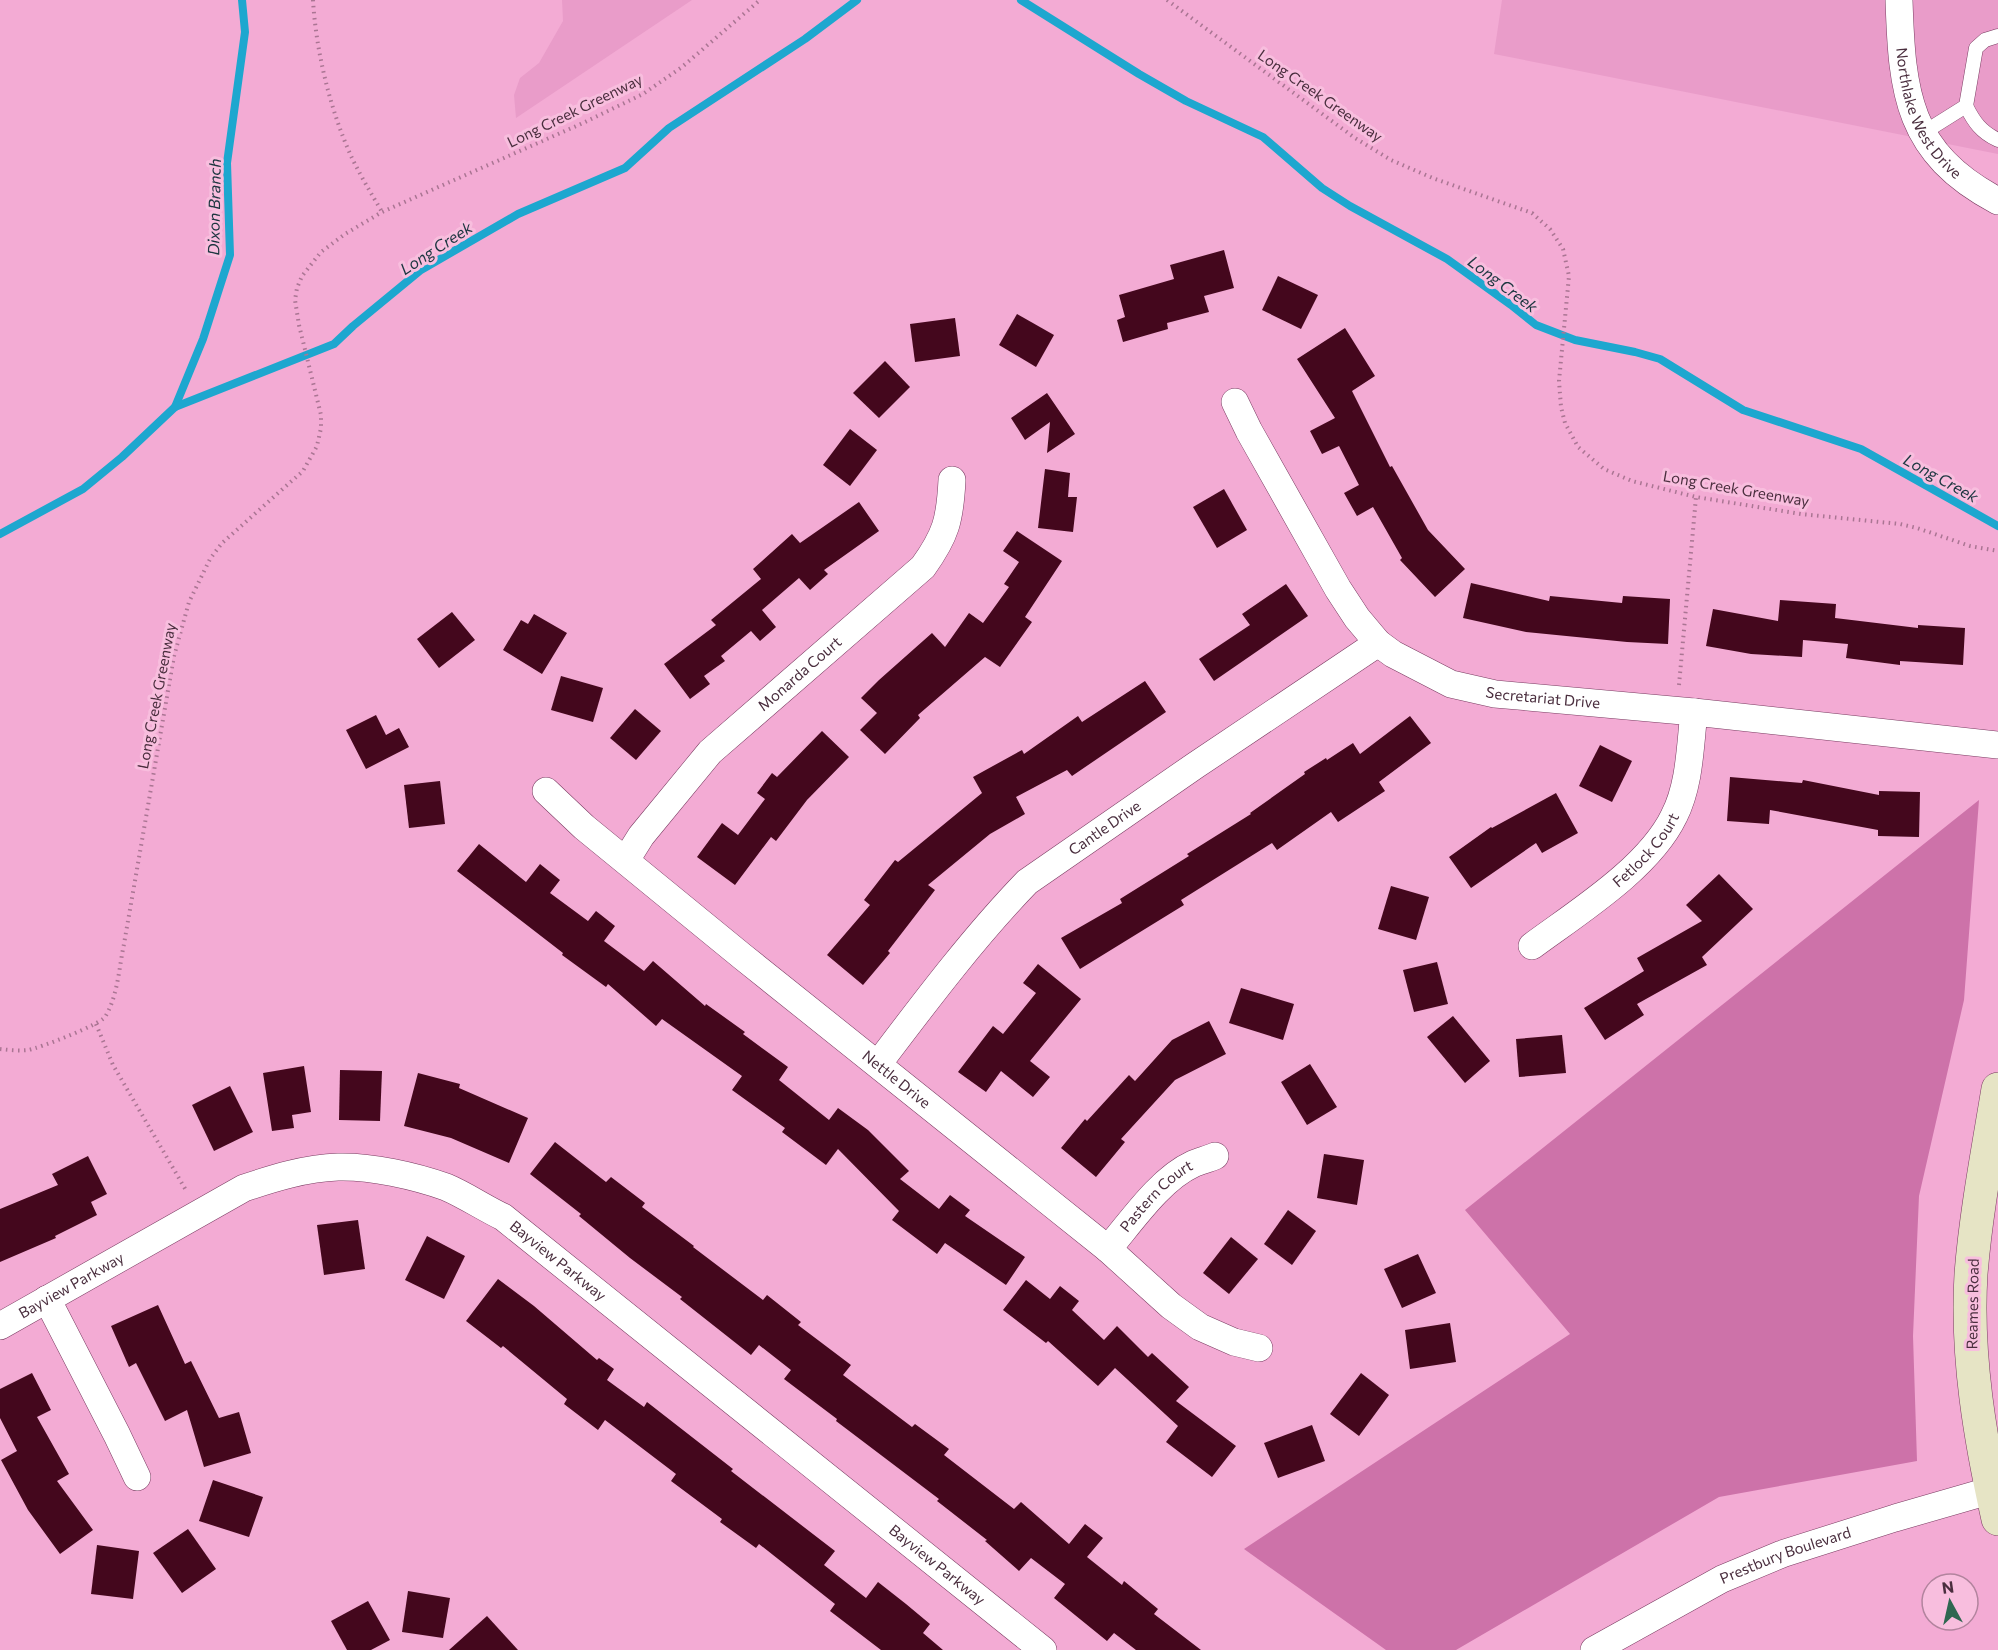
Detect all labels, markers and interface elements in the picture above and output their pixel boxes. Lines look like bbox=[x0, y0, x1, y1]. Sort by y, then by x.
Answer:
street label: Long Creek Greenway bbox=[1255, 45, 1387, 145]
street label: Northlake West Drive bbox=[1893, 47, 1966, 182]
street label: Long Creek Greenway bbox=[504, 69, 645, 151]
water label: Dixon Branch bbox=[203, 158, 224, 256]
water label: Long Creek bbox=[396, 217, 476, 278]
water label: Long Creek bbox=[1465, 251, 1542, 316]
water label: Long Creek bbox=[1901, 449, 1982, 506]
street label: Long Creek Greenway bbox=[1662, 466, 1811, 510]
street label: Long Creek Greenway bbox=[133, 621, 179, 770]
street label: Monarda Court bbox=[754, 632, 845, 714]
street label: Secretariat Drive bbox=[1484, 682, 1601, 711]
street label: Cantle Drive bbox=[1065, 796, 1144, 859]
street label: Fetlock Court bbox=[1609, 810, 1682, 890]
street label: Nettle Drive bbox=[859, 1046, 935, 1112]
street label: Pastern Court bbox=[1116, 1156, 1195, 1235]
street label: Bayview Parkway bbox=[507, 1216, 610, 1304]
street label: Bayview Parkway bbox=[15, 1248, 127, 1322]
street label: Reames Road bbox=[1962, 1258, 1982, 1350]
street label: Bayview Parkway bbox=[886, 1520, 989, 1608]
street label: Prestbury Boulevard bbox=[1717, 1523, 1853, 1587]
north arrow bbox=[1920, 1572, 1980, 1632]
text: N bbox=[1941, 1576, 1955, 1597]

